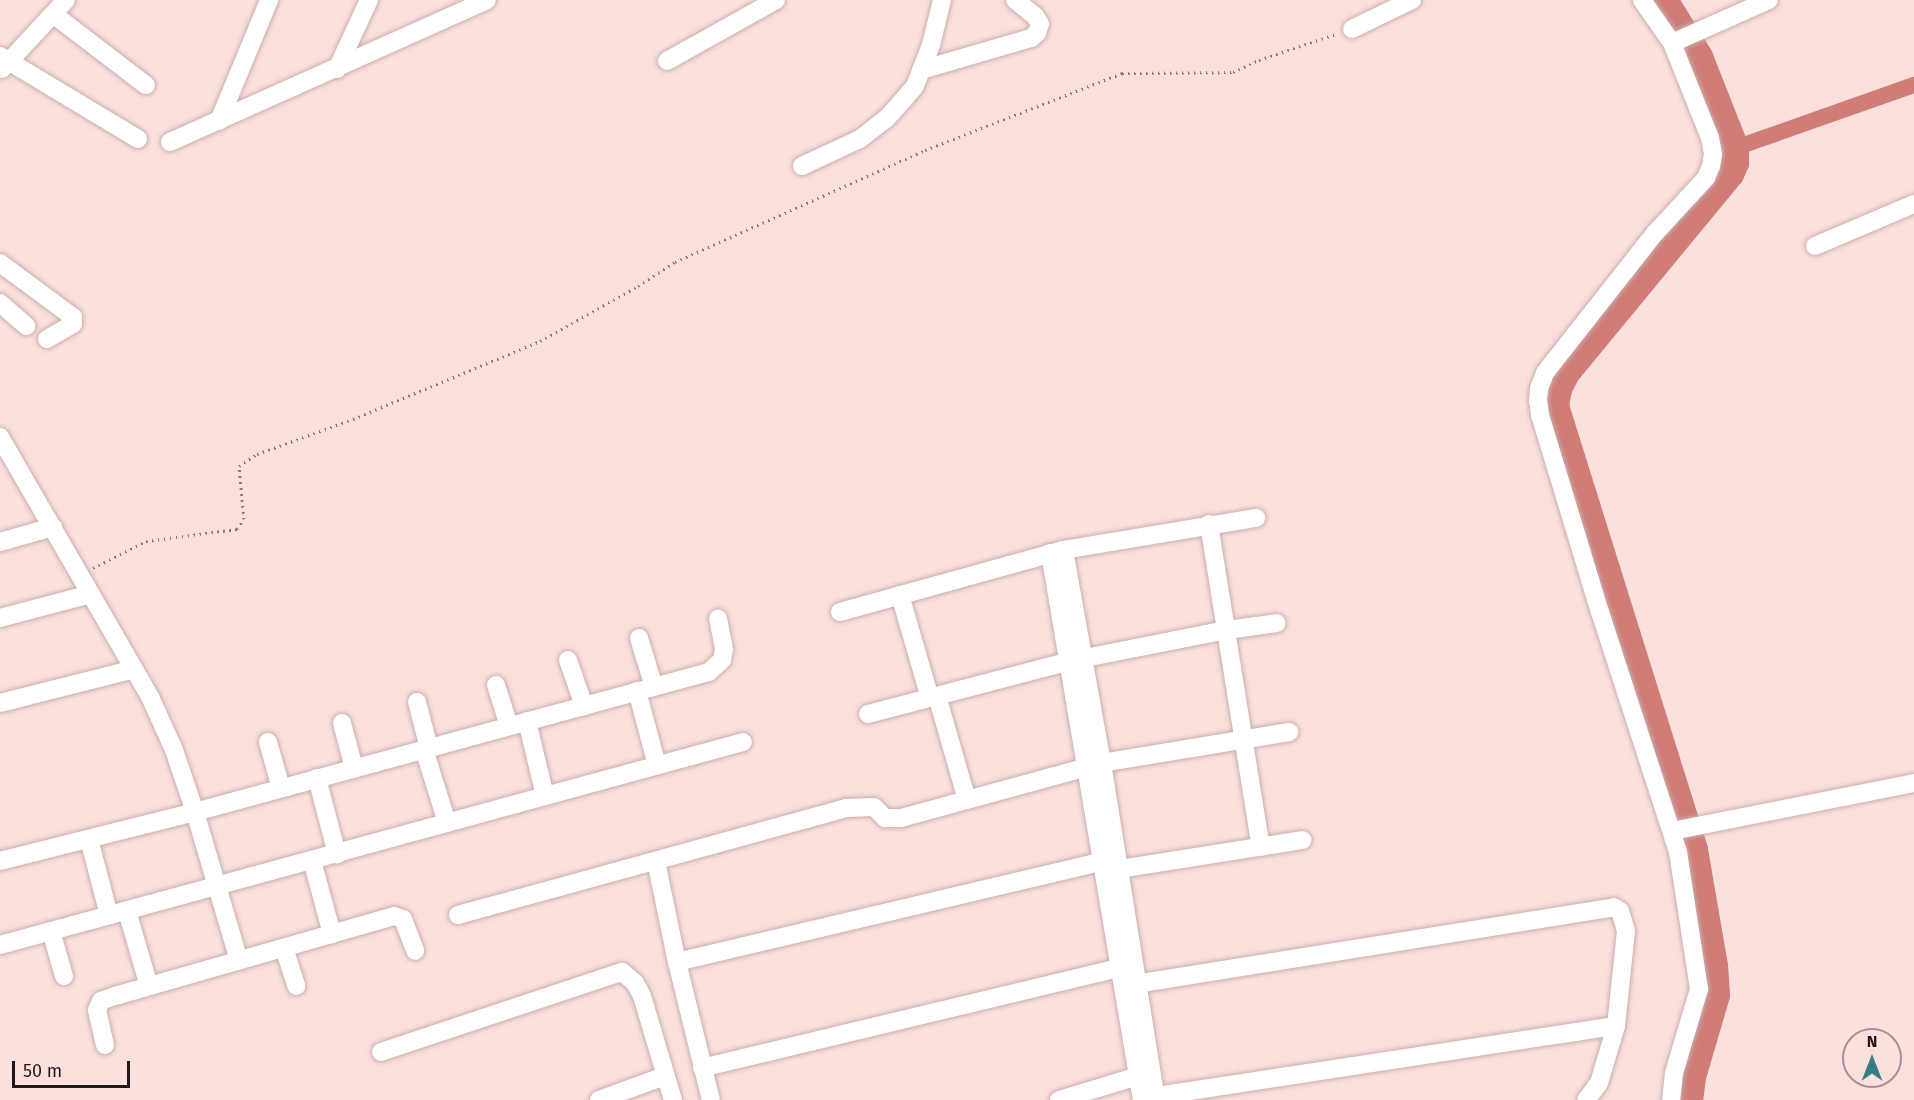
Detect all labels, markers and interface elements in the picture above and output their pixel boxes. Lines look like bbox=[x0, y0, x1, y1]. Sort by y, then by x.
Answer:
north arrow bbox=[1842, 1028, 1902, 1088]
text: N bbox=[1867, 1032, 1877, 1051]
scale bar bbox=[15, 1049, 134, 1087]
text: 50 m bbox=[23, 1060, 62, 1082]

